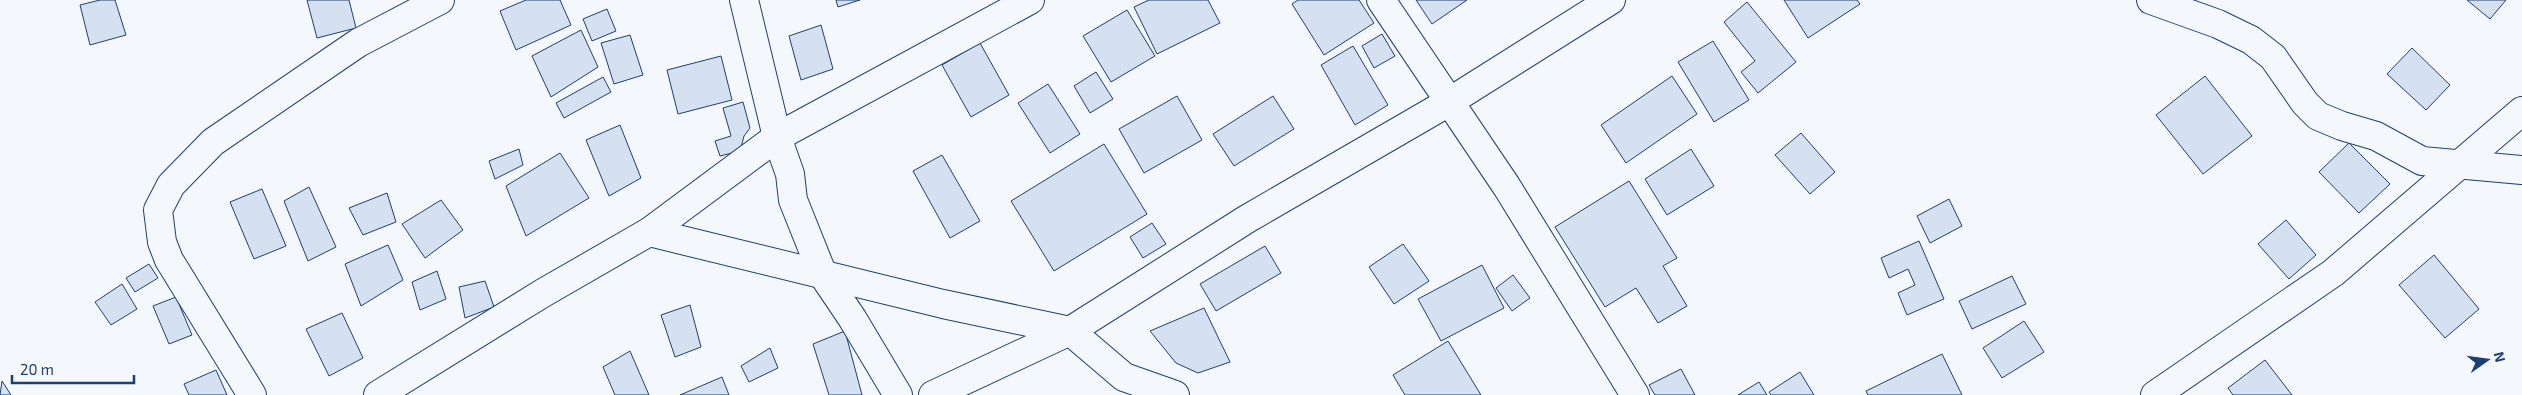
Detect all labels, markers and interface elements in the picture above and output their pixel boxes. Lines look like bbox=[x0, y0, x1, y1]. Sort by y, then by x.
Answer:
north arrow bbox=[2462, 335, 2512, 385]
text: N bbox=[2491, 350, 2510, 364]
scale bar bbox=[12, 352, 135, 384]
text: 20 m bbox=[20, 360, 54, 378]

